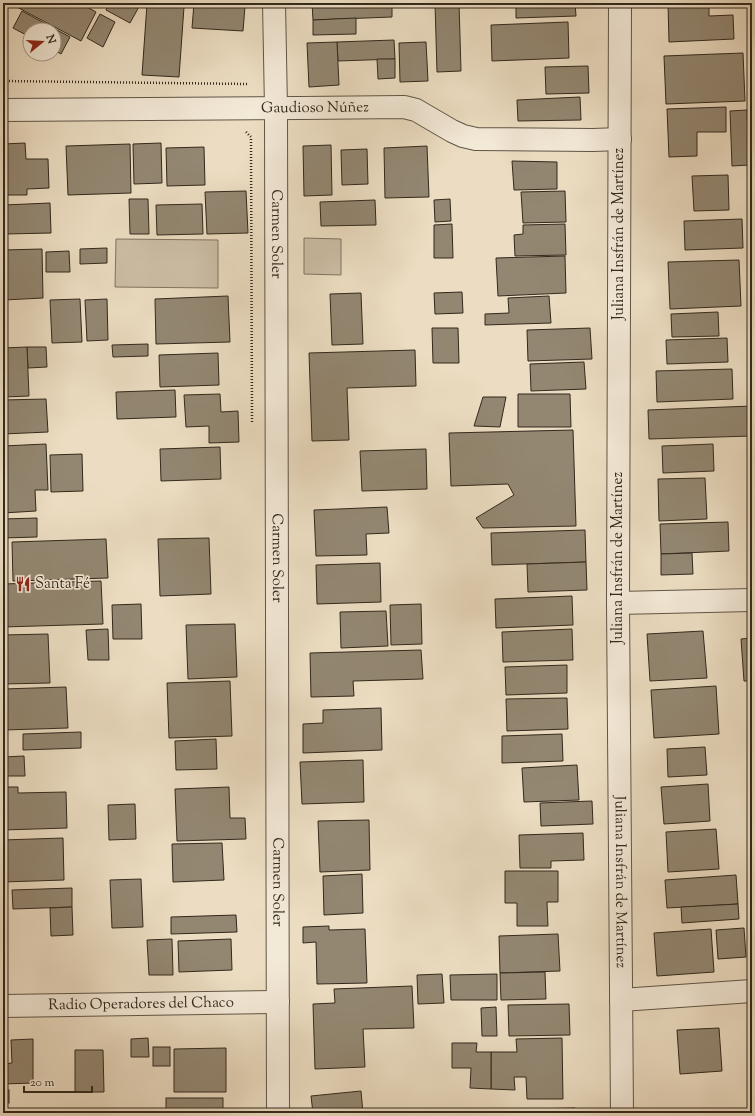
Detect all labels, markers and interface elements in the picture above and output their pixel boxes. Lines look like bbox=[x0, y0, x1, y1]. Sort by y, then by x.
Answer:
north arrow bbox=[22, 22, 62, 62]
text: N bbox=[41, 32, 60, 46]
street label: Gaudioso Núñez bbox=[261, 97, 369, 119]
street label: Juliana Insfrán de Martínez bbox=[609, 148, 630, 321]
street label: Carmen Soler bbox=[266, 189, 287, 279]
street label: Juliana Insfrán de Martínez bbox=[608, 472, 629, 645]
street label: Carmen Soler bbox=[266, 513, 287, 603]
place label: Santa Fé bbox=[35, 574, 90, 595]
restaurant icon: Santa Fé bbox=[14, 575, 32, 593]
street label: Juliana Insfrán de Martínez bbox=[609, 795, 631, 969]
street label: Carmen Soler bbox=[267, 837, 288, 927]
street label: Radio Operadores del Chaco bbox=[48, 992, 234, 1016]
scale bar bbox=[24, 1068, 92, 1094]
text: 20 m bbox=[30, 1074, 55, 1092]

